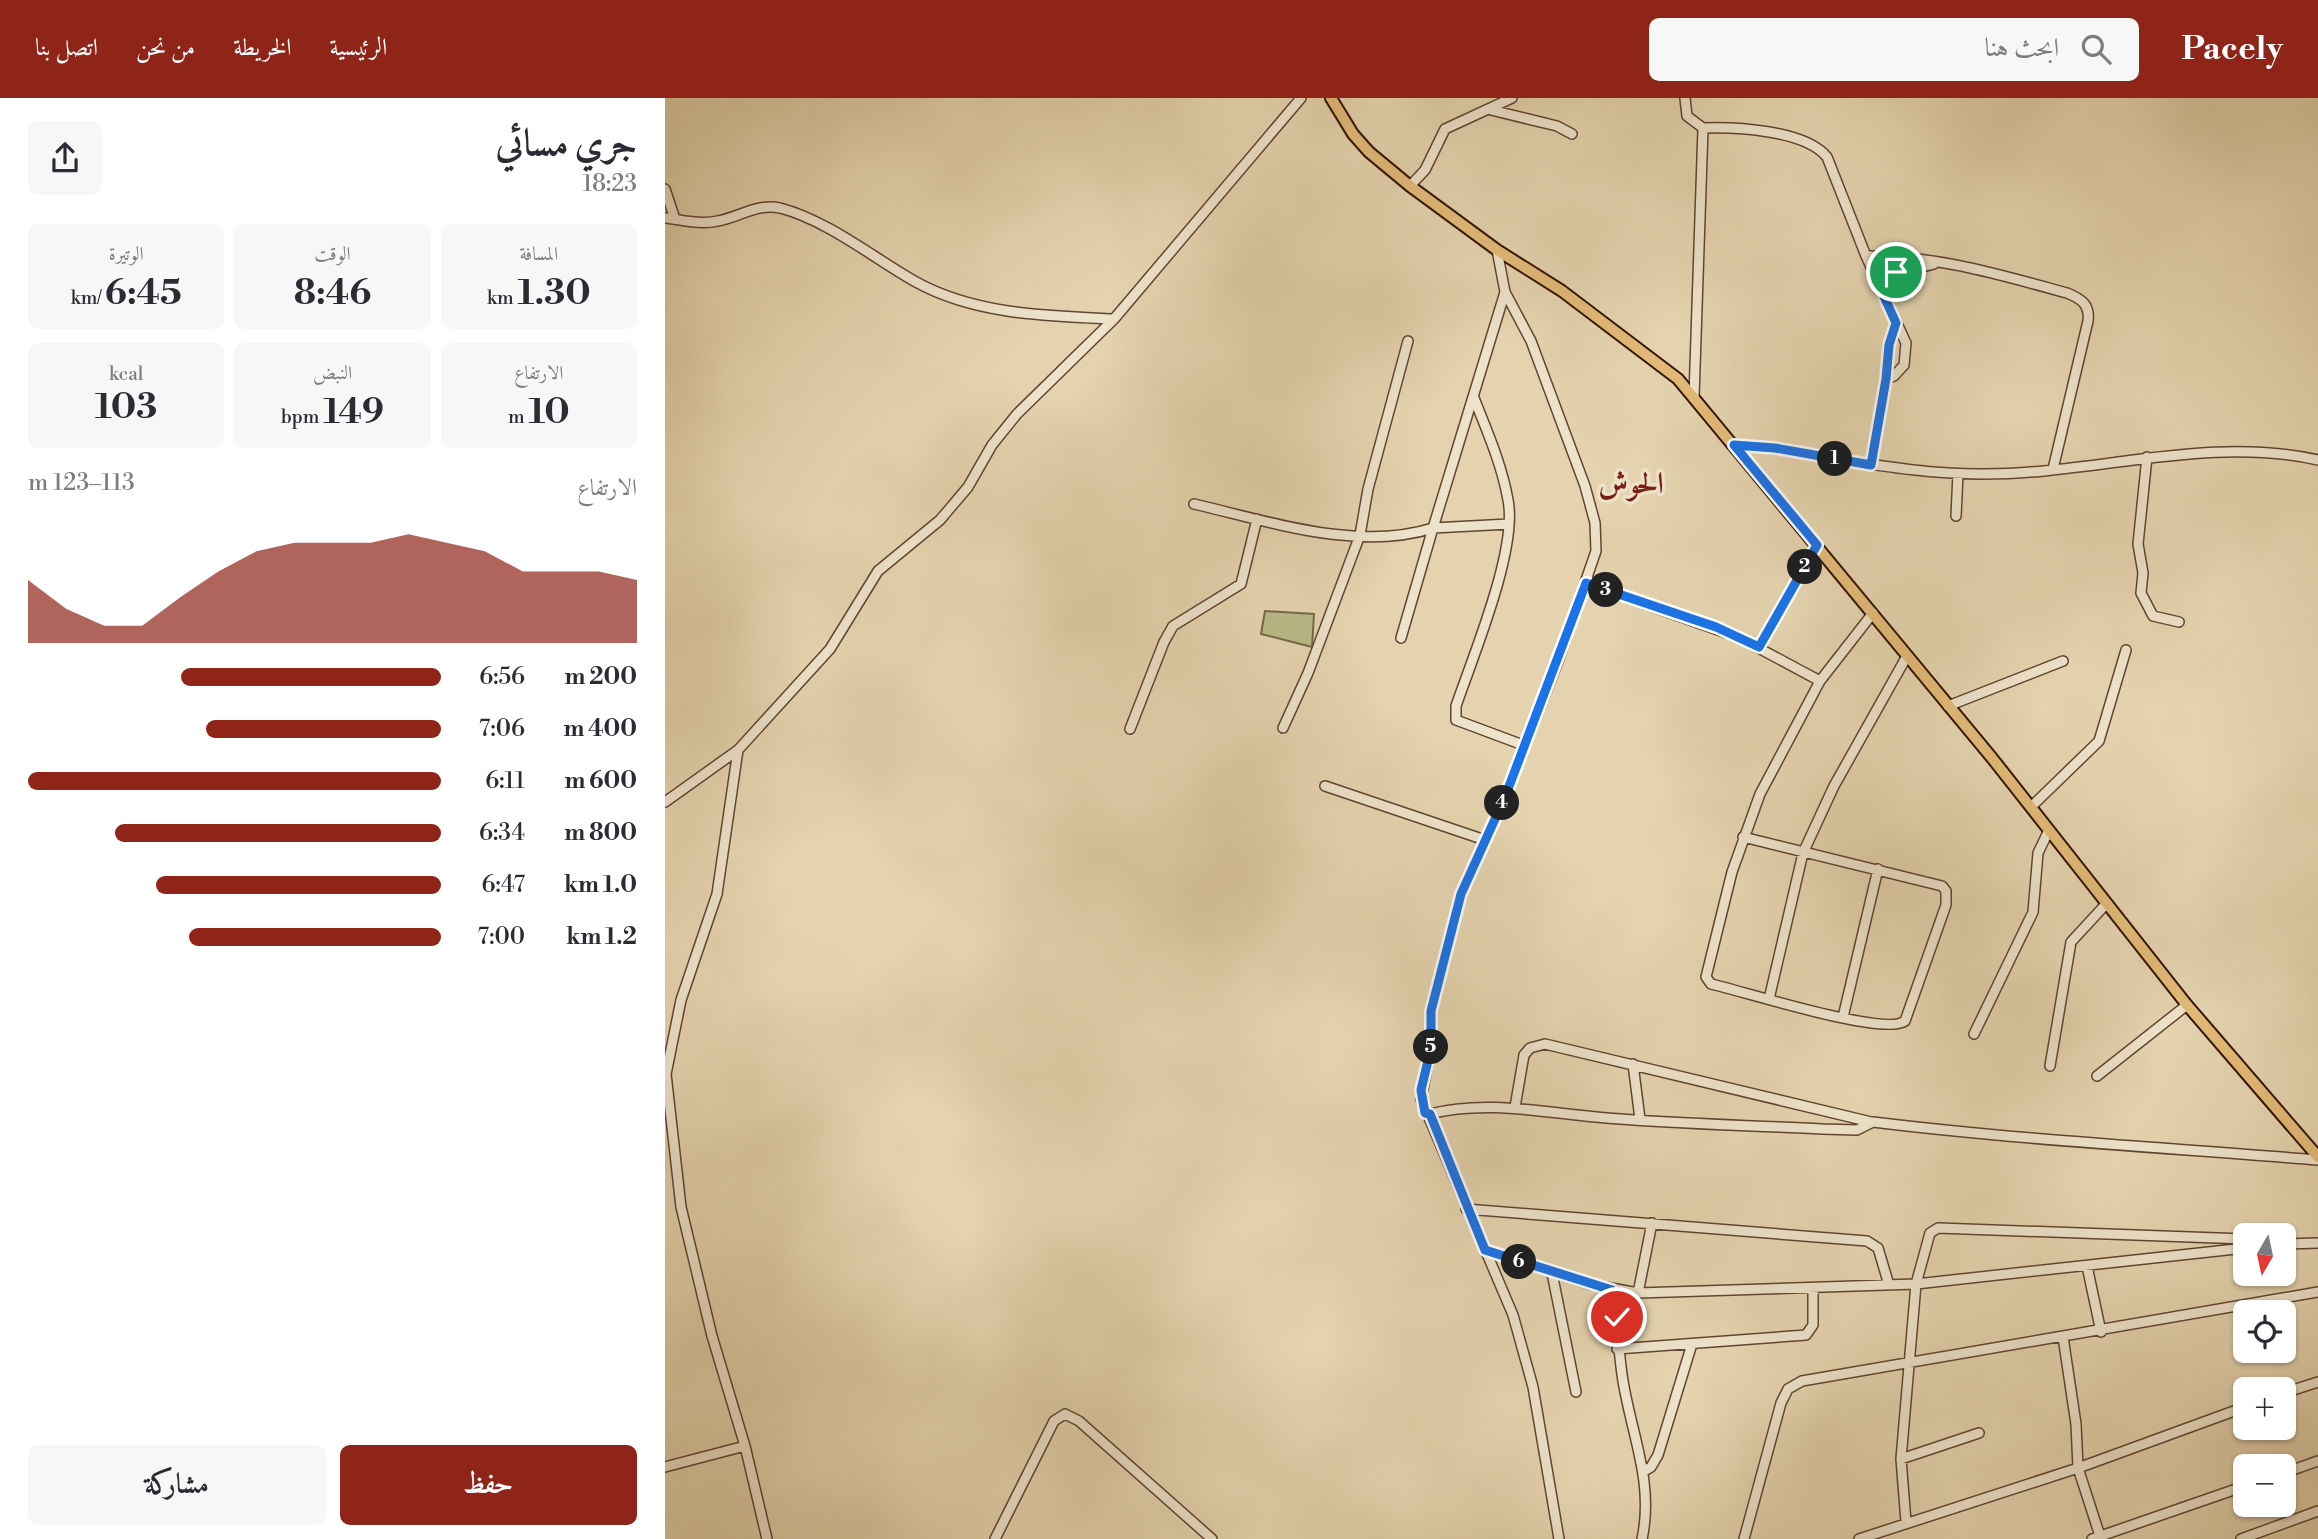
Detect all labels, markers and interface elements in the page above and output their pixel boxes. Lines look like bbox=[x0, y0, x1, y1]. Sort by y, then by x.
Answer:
search box bbox=[1649, 18, 2139, 81]
text: Pacely bbox=[2181, 29, 2283, 70]
icon: search bbox=[2077, 30, 2115, 68]
text: ابحث هنا bbox=[1985, 32, 2059, 64]
text: اتصل بنا bbox=[35, 33, 98, 63]
text: من نحن bbox=[136, 33, 195, 63]
text: الخريطة bbox=[233, 33, 292, 63]
text: الرئيسية bbox=[330, 33, 387, 63]
text: جري مسائي bbox=[496, 120, 637, 167]
button: share bbox=[28, 121, 102, 195]
text: 18:23 bbox=[582, 170, 637, 198]
text: الوتيرة bbox=[109, 242, 144, 266]
text: الوقت bbox=[314, 242, 351, 266]
text: المسافة bbox=[519, 242, 558, 266]
pin bbox=[1866, 242, 1926, 302]
icon: arrive bbox=[1877, 253, 1915, 291]
text: 6:45 bbox=[105, 272, 182, 315]
text: 8:46 bbox=[294, 272, 371, 315]
text: 1.30 bbox=[517, 272, 591, 315]
text: /km bbox=[71, 286, 105, 310]
text: km bbox=[487, 286, 517, 310]
text: النبض bbox=[313, 361, 352, 385]
text: الارتفاع bbox=[514, 361, 563, 385]
text: kcal bbox=[109, 362, 143, 386]
text: 103 bbox=[95, 386, 157, 429]
text: 149 bbox=[323, 391, 384, 434]
text: 10 bbox=[529, 391, 570, 434]
text: bpm bbox=[281, 405, 323, 429]
text: m bbox=[508, 405, 529, 429]
pin: 1 bbox=[1817, 442, 1853, 476]
text: 1 bbox=[1830, 446, 1839, 470]
district label: الحوش bbox=[1598, 465, 1664, 503]
text: 113–123 m bbox=[28, 469, 135, 497]
text: الارتفاع bbox=[577, 474, 637, 502]
pin: 2 bbox=[1787, 550, 1823, 584]
text: 2 bbox=[1799, 554, 1810, 578]
pin: 3 bbox=[1588, 573, 1623, 608]
text: 3 bbox=[1600, 577, 1611, 601]
text: 6:56 bbox=[479, 663, 525, 691]
text: 200 m bbox=[565, 663, 637, 691]
text: 7:06 bbox=[479, 715, 525, 743]
text: 400 m bbox=[564, 715, 637, 743]
text: 6:11 bbox=[485, 767, 525, 795]
text: 600 m bbox=[564, 767, 637, 795]
pin: 4 bbox=[1485, 786, 1519, 820]
text: 4 bbox=[1495, 790, 1508, 814]
text: 6:34 bbox=[479, 819, 525, 847]
text: 800 m bbox=[564, 819, 637, 847]
text: 6:47 bbox=[482, 871, 525, 899]
text: 1.0 km bbox=[564, 871, 637, 899]
text: 7:00 bbox=[477, 923, 525, 951]
text: 1.2 km bbox=[566, 923, 637, 951]
pin: 5 bbox=[1413, 1030, 1449, 1065]
text: 5 bbox=[1425, 1034, 1436, 1058]
north arrow bbox=[2233, 1223, 2296, 1286]
map controls bbox=[2233, 1223, 2296, 1517]
pin: 6 bbox=[1501, 1244, 1537, 1280]
text: 6 bbox=[1513, 1249, 1524, 1273]
pin bbox=[1587, 1287, 1647, 1347]
icon: check bbox=[1598, 1298, 1636, 1336]
button: locate bbox=[2233, 1300, 2296, 1363]
button: + bbox=[2233, 1377, 2296, 1440]
button: مشاركة bbox=[28, 1445, 326, 1525]
button: حفظ bbox=[340, 1445, 637, 1525]
button: − bbox=[2233, 1454, 2296, 1517]

